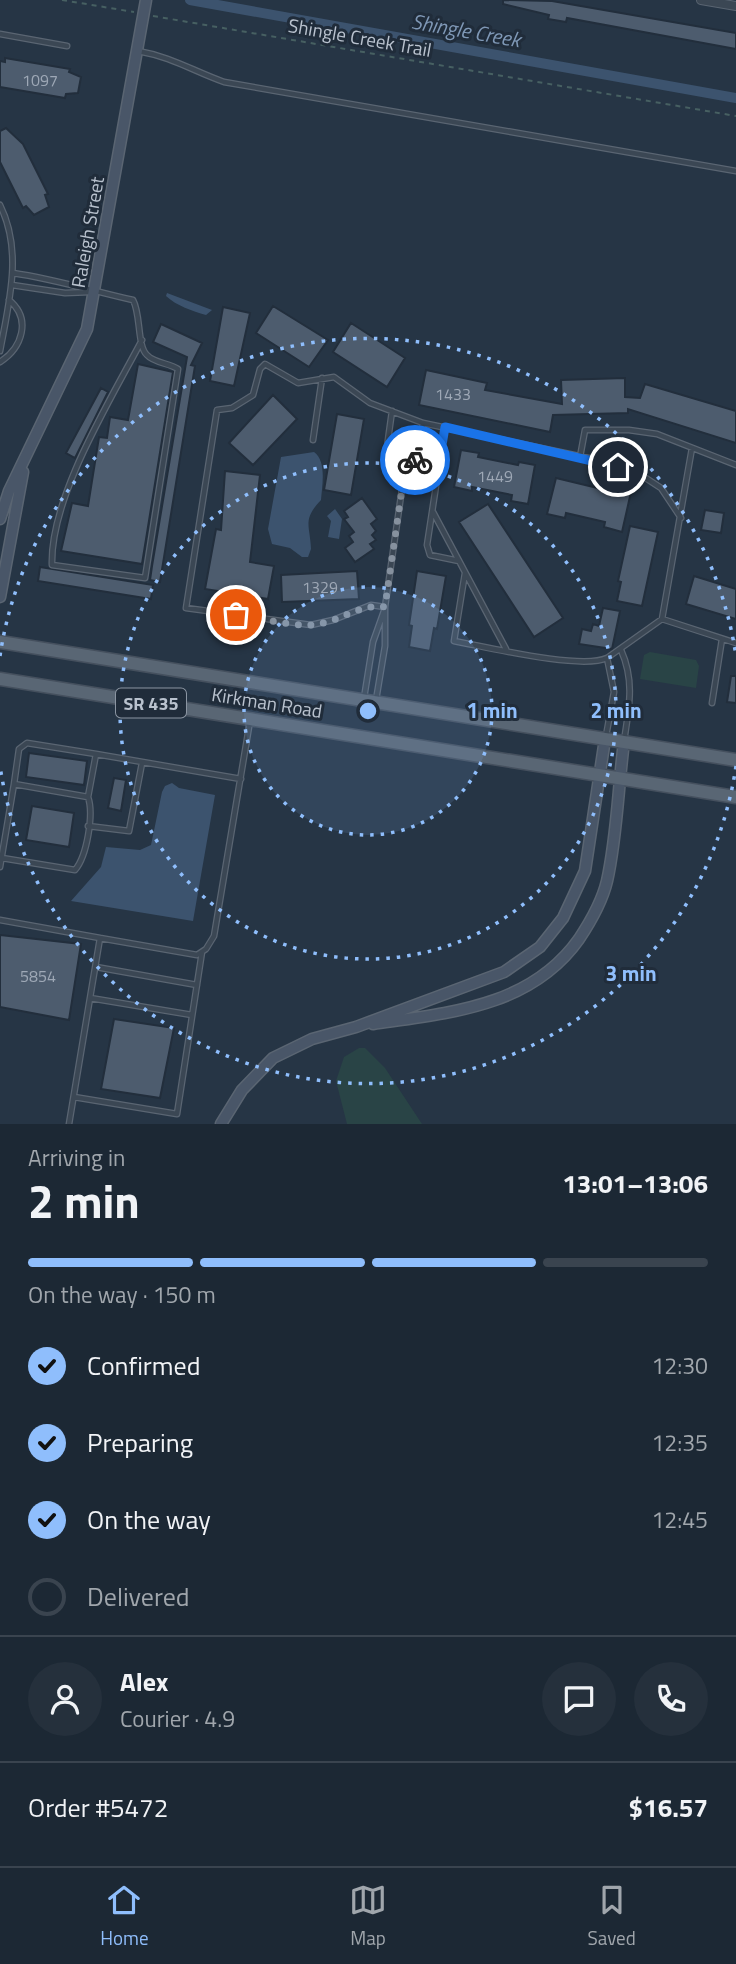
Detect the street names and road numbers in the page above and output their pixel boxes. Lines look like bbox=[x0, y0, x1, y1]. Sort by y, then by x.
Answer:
street label: Shingle Creek Trail bbox=[286, 10, 434, 64]
street label: Raleigh Street bbox=[63, 174, 111, 290]
street label: Kirkman Road bbox=[210, 679, 324, 725]
road number: SR 435 bbox=[116, 688, 186, 718]

